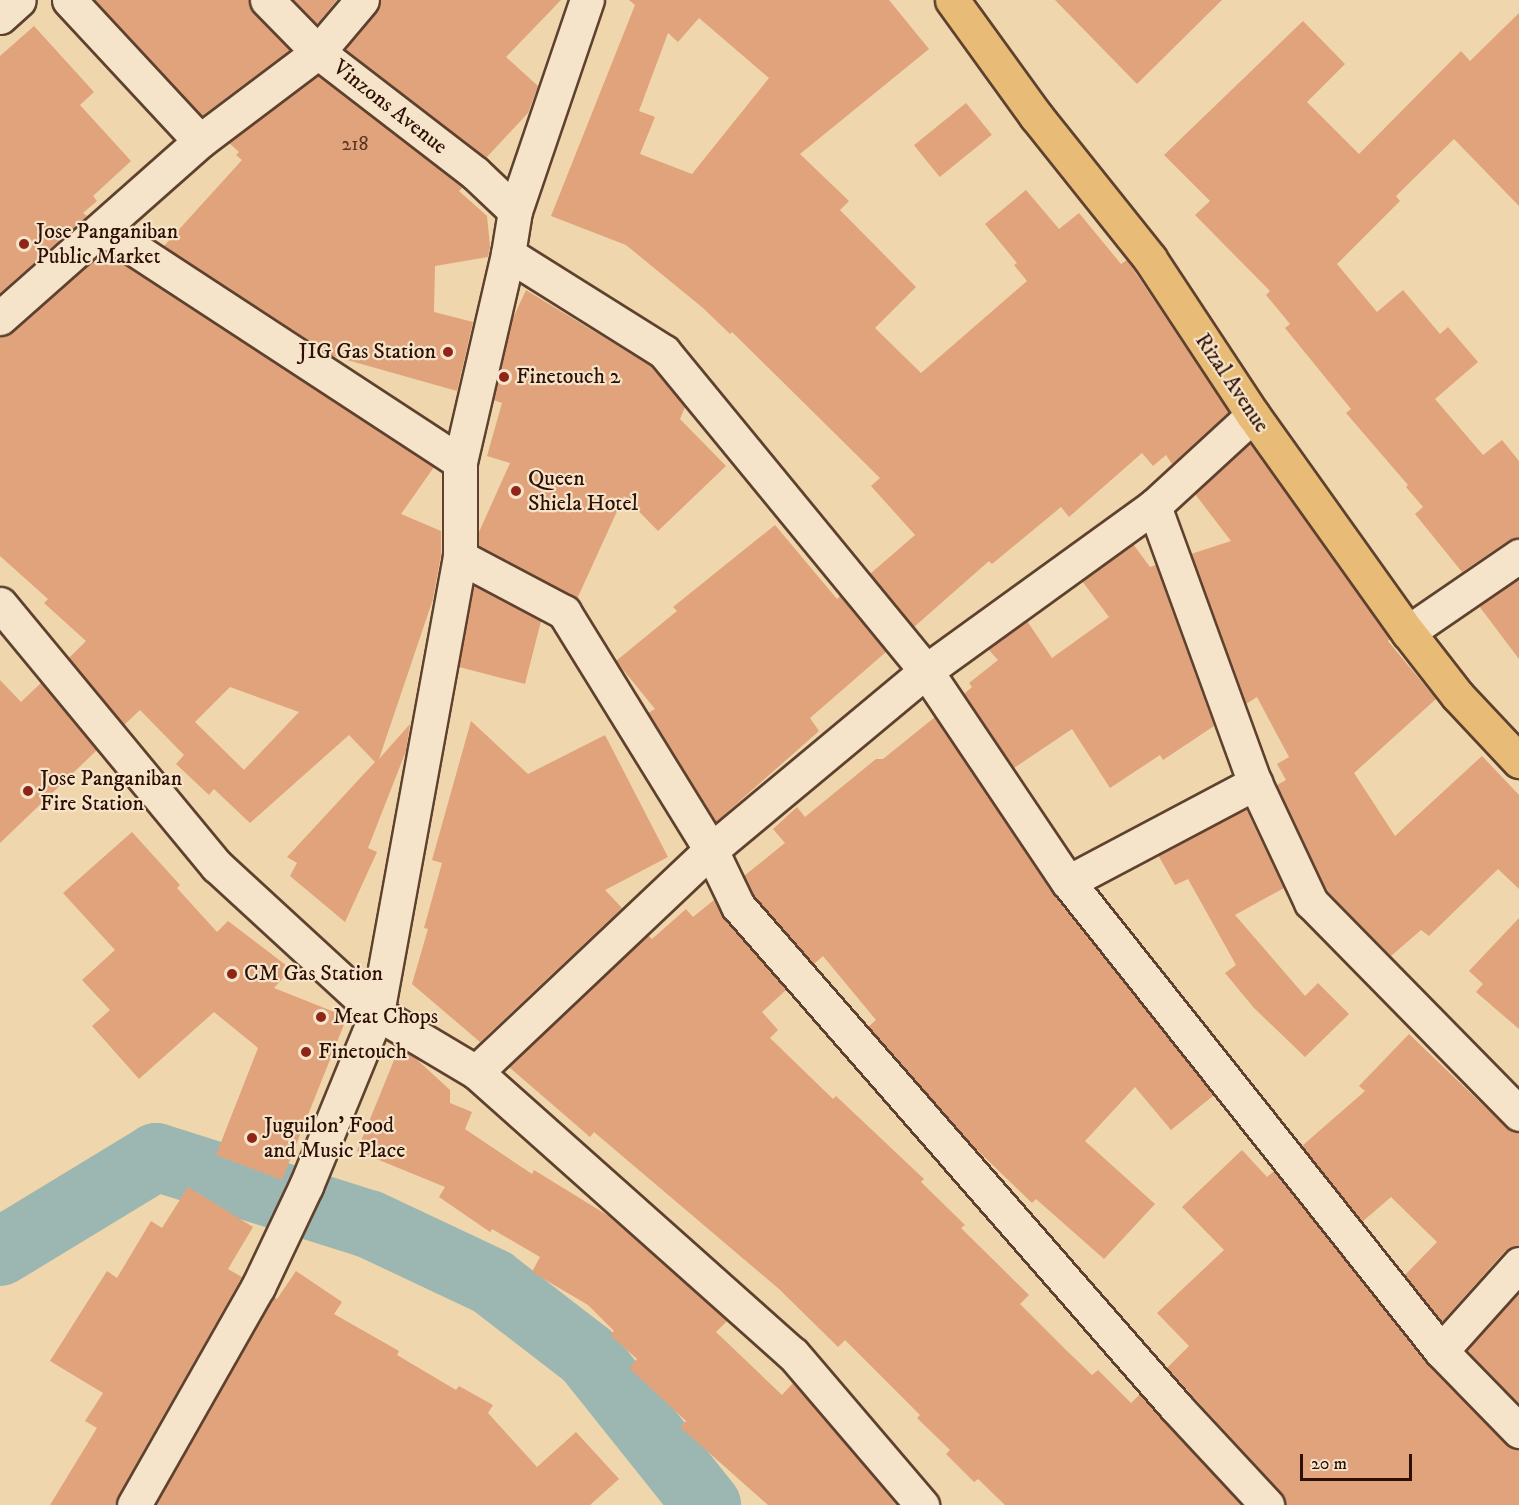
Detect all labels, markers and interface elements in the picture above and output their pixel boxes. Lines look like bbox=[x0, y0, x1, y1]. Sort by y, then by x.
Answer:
street label: Vinzons Avenue bbox=[327, 54, 453, 160]
house number: 218 bbox=[341, 132, 369, 156]
place label: Jose Panganiban Public Market bbox=[36, 218, 178, 270]
marker: Jose Panganiban Public Market bbox=[17, 237, 31, 251]
street label: Rizal Avenue bbox=[1189, 328, 1275, 438]
place label: JIG Gas Station bbox=[299, 339, 436, 365]
marker: JIG Gas Station bbox=[441, 345, 455, 359]
place label: Finetouch 2 bbox=[516, 364, 621, 390]
marker: Finetouch 2 bbox=[497, 370, 511, 384]
place label: Queen Shiela Hotel bbox=[528, 465, 638, 516]
marker: Queen Shiela Hotel bbox=[509, 484, 523, 498]
place label: Jose Panganiban Fire Station bbox=[40, 765, 182, 816]
marker: Jose Panganiban Fire Station bbox=[21, 784, 35, 798]
place label: CM Gas Station bbox=[244, 961, 383, 987]
marker: CM Gas Station bbox=[225, 967, 239, 981]
place label: Meat Chops bbox=[333, 1004, 438, 1030]
marker: Meat Chops bbox=[314, 1010, 328, 1024]
place label: Finetouch bbox=[318, 1039, 407, 1065]
marker: Finetouch bbox=[299, 1045, 313, 1059]
place label: Juguilon' Food and Music Place bbox=[264, 1112, 405, 1164]
marker: Juguilon' Food and Music Place bbox=[245, 1131, 259, 1145]
scale bar bbox=[1303, 1442, 1416, 1480]
text: 20 m bbox=[1311, 1453, 1347, 1475]

